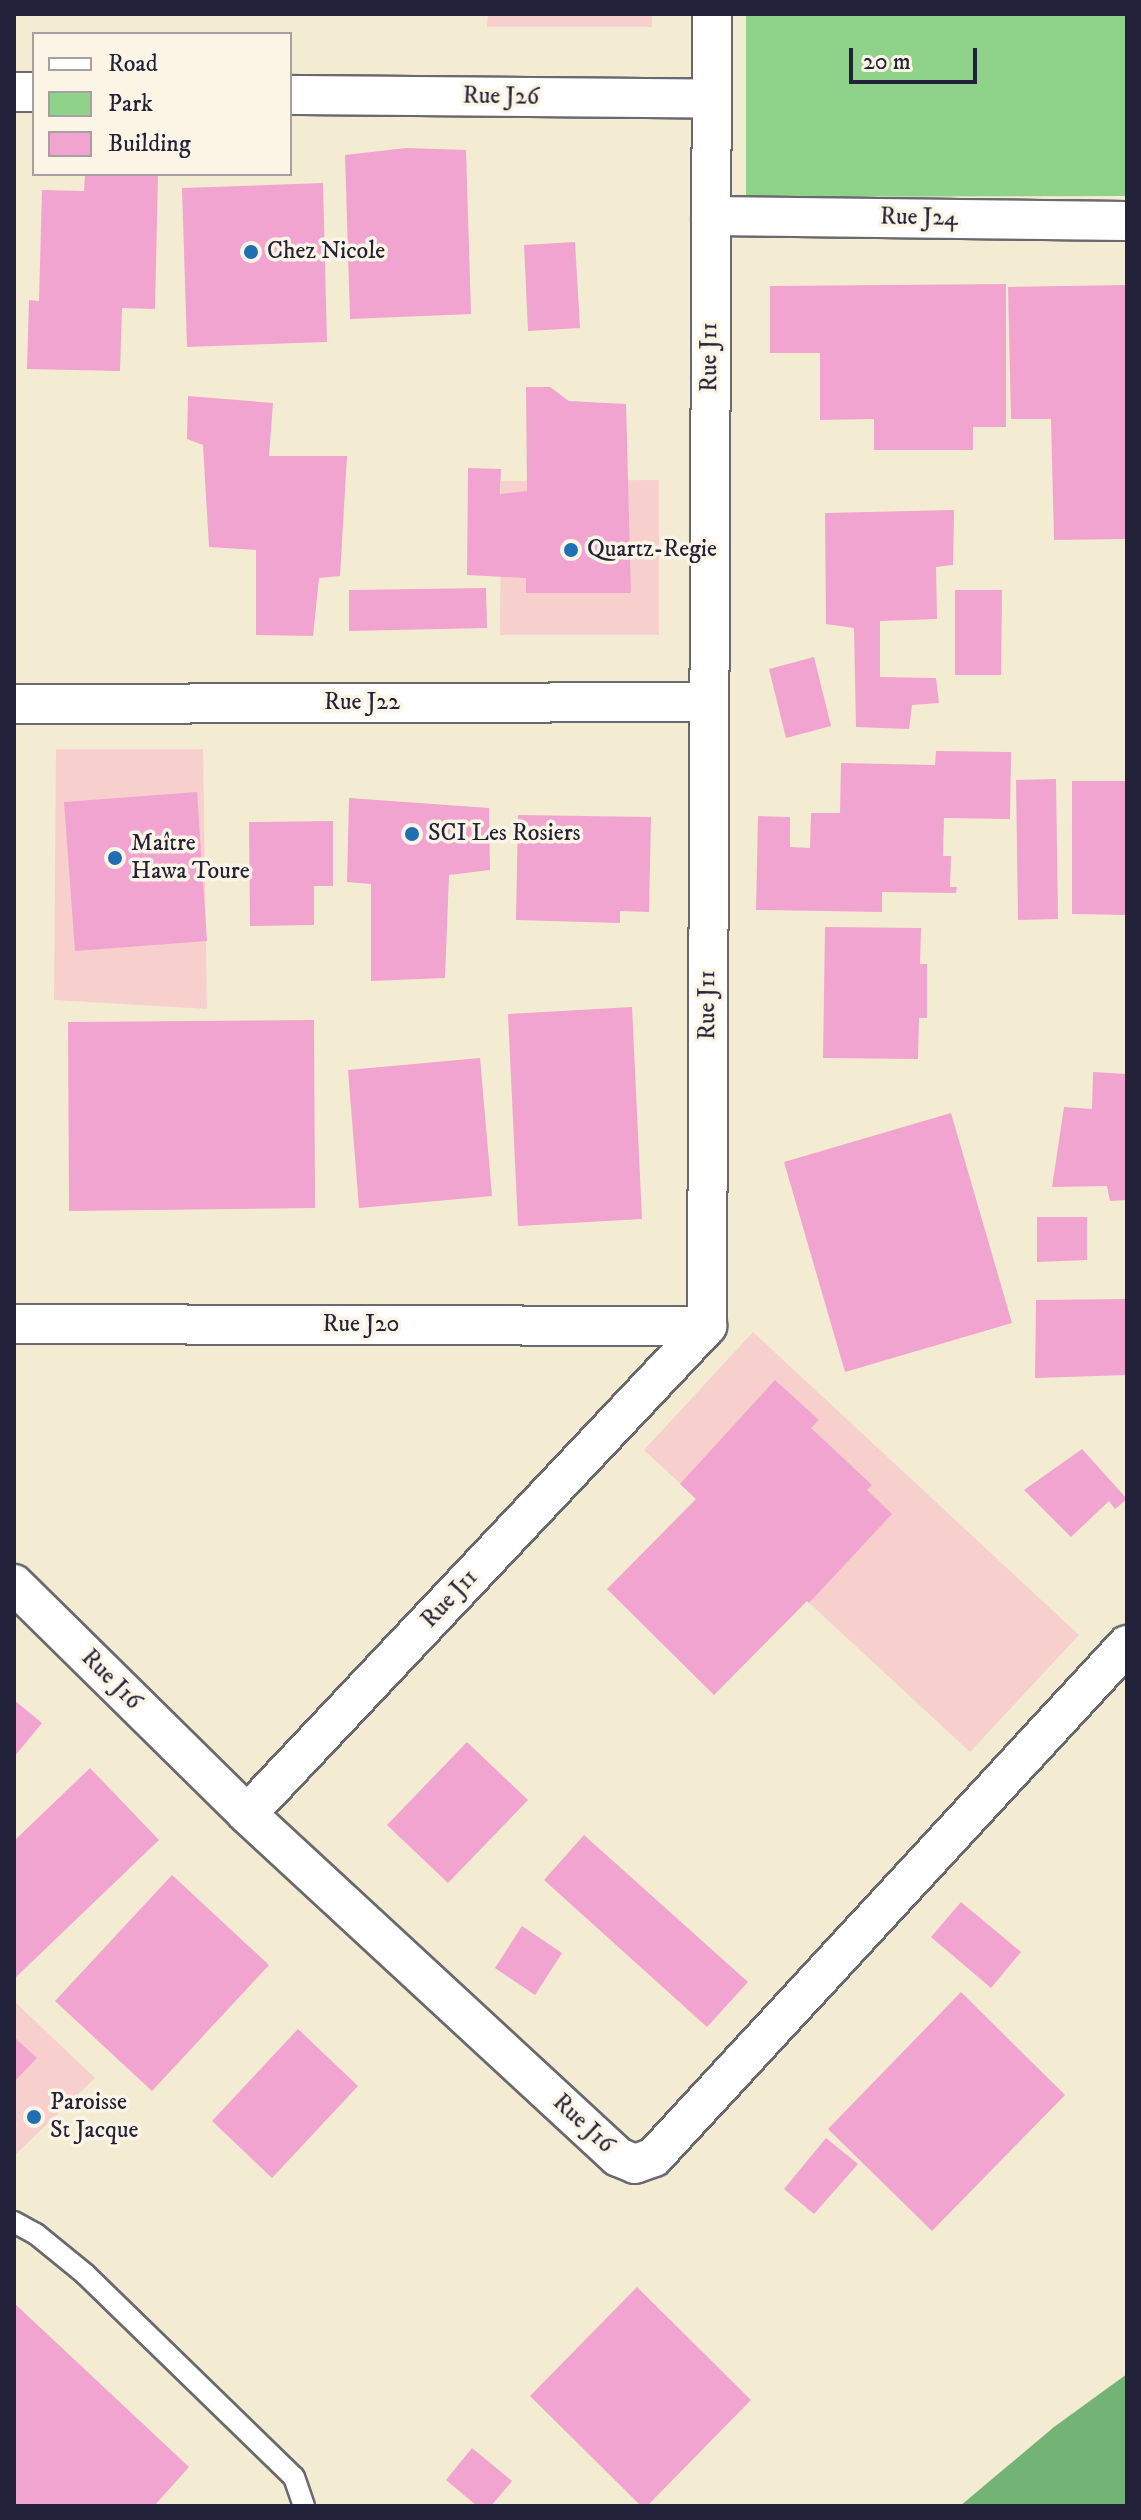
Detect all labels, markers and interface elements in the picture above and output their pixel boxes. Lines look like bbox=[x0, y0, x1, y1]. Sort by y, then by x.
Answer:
legend bbox=[32, 32, 292, 176]
scale bar bbox=[853, 32, 981, 82]
text: 20 m bbox=[863, 47, 911, 77]
text: Road bbox=[108, 49, 158, 79]
street label: Rue J26 bbox=[462, 82, 540, 112]
text: Park bbox=[108, 89, 153, 119]
text: Building bbox=[108, 129, 191, 159]
street label: Rue J24 bbox=[880, 203, 958, 233]
place label: Chez Nicole bbox=[267, 238, 385, 266]
marker: Chez Nicole bbox=[242, 243, 260, 261]
street label: Rue J11 bbox=[696, 322, 724, 392]
place label: Quartz-Regie bbox=[587, 536, 717, 564]
marker: Quartz-Regie bbox=[562, 541, 580, 559]
street label: Rue J22 bbox=[324, 689, 400, 717]
place label: SCI Les Rosiers bbox=[428, 820, 581, 848]
marker: SCI Les Rosiers bbox=[403, 825, 421, 843]
place label: Maître Hawa Toure bbox=[131, 830, 250, 886]
marker: Maître Hawa Toure bbox=[106, 849, 124, 867]
street label: Rue J11 bbox=[694, 970, 722, 1040]
street label: Rue J20 bbox=[322, 1311, 400, 1339]
street label: Rue J11 bbox=[416, 1564, 484, 1634]
street label: Rue J16 bbox=[75, 1644, 147, 1716]
street label: Rue J16 bbox=[546, 2088, 620, 2160]
place label: Paroisse St Jacque bbox=[50, 2089, 138, 2145]
marker: Paroisse St Jacque bbox=[25, 2108, 43, 2126]

